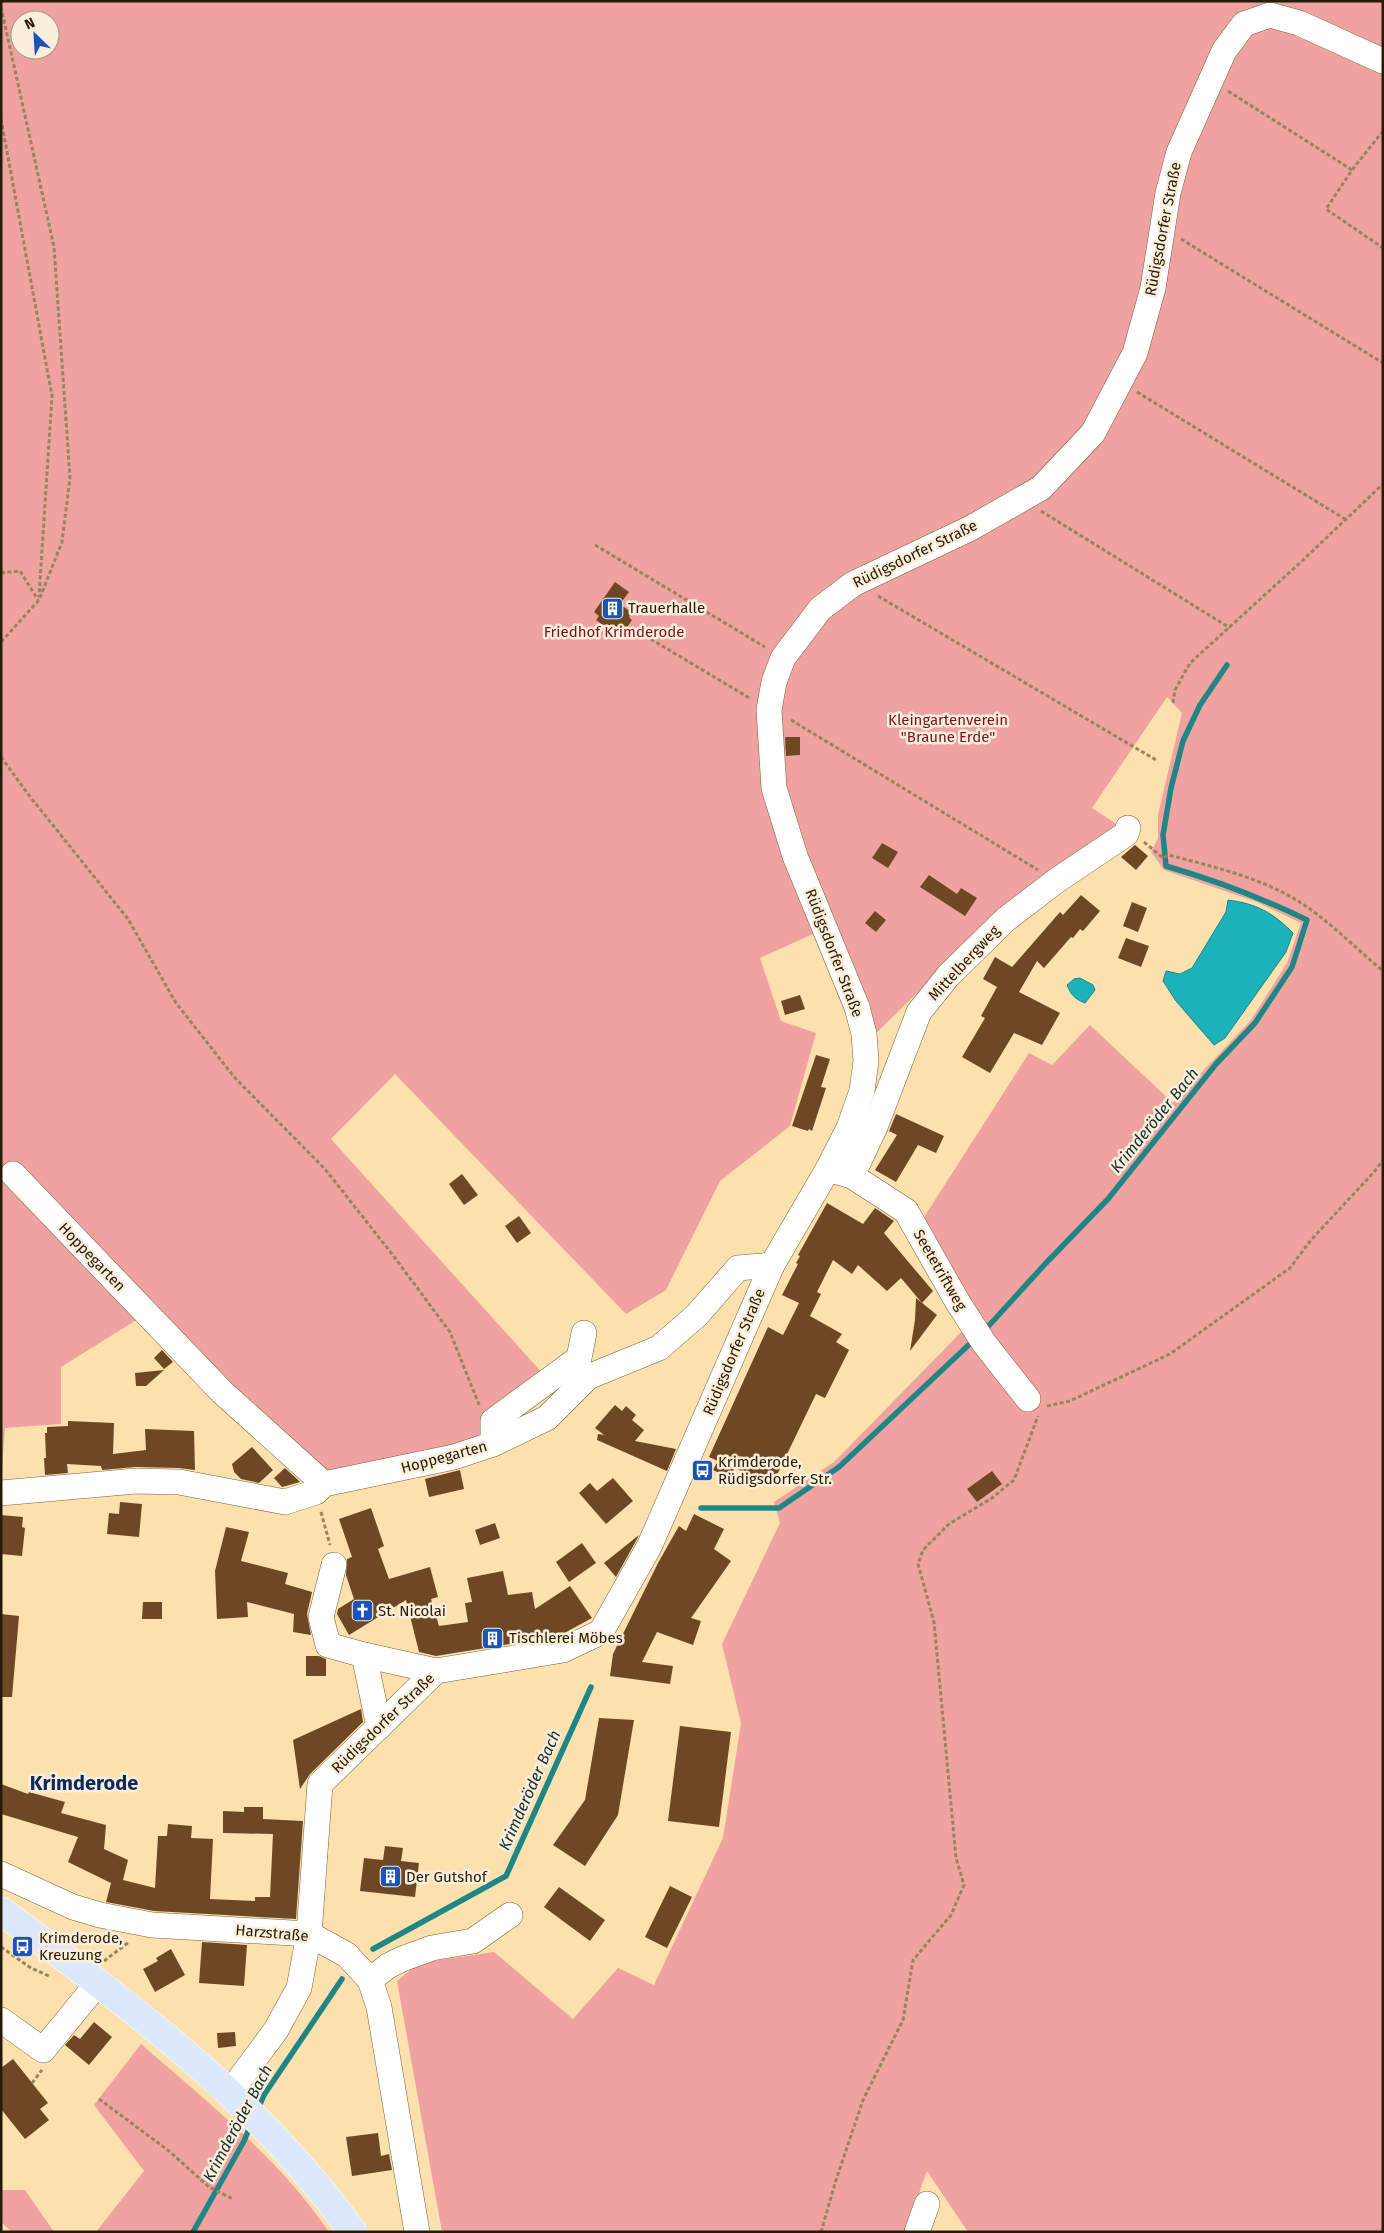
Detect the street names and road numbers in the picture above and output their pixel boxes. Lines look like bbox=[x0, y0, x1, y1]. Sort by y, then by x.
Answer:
street label: Rüdigsdorfer Straße bbox=[1141, 160, 1185, 298]
street label: Rüdigsdorfer Straße bbox=[850, 516, 980, 592]
street label: Rüdigsdorfer Straße bbox=[801, 886, 867, 1020]
street label: Mittelbergweg bbox=[925, 922, 1004, 1004]
street label: Hoppegarten bbox=[55, 1219, 129, 1295]
street label: Seetetriftweg bbox=[910, 1226, 971, 1314]
street label: Rüdigsdorfer Straße bbox=[699, 1286, 769, 1418]
street label: Hoppegarten bbox=[399, 1437, 489, 1477]
street label: Rüdigsdorfer Straße bbox=[328, 1669, 438, 1777]
street label: Harzstraße bbox=[235, 1921, 309, 1945]

